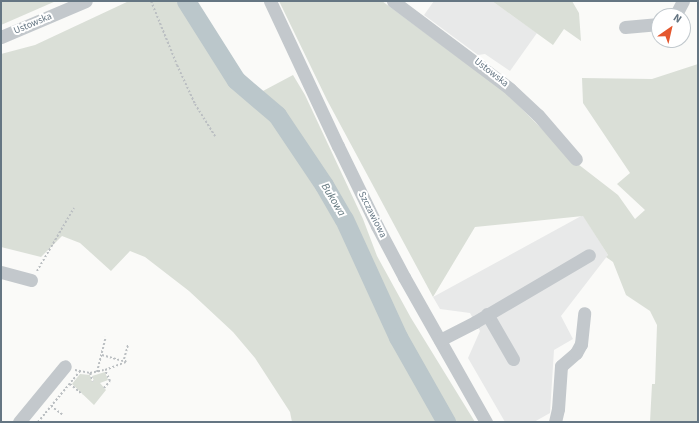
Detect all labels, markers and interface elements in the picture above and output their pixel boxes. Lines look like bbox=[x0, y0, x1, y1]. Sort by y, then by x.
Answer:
north arrow bbox=[651, 8, 691, 48]
text: N bbox=[670, 10, 685, 27]
street label: Ustowska bbox=[12, 11, 54, 37]
street label: Ustowska bbox=[471, 56, 511, 90]
water label: Bukowa bbox=[318, 181, 348, 219]
street label: Szczawiowa bbox=[355, 190, 389, 240]

